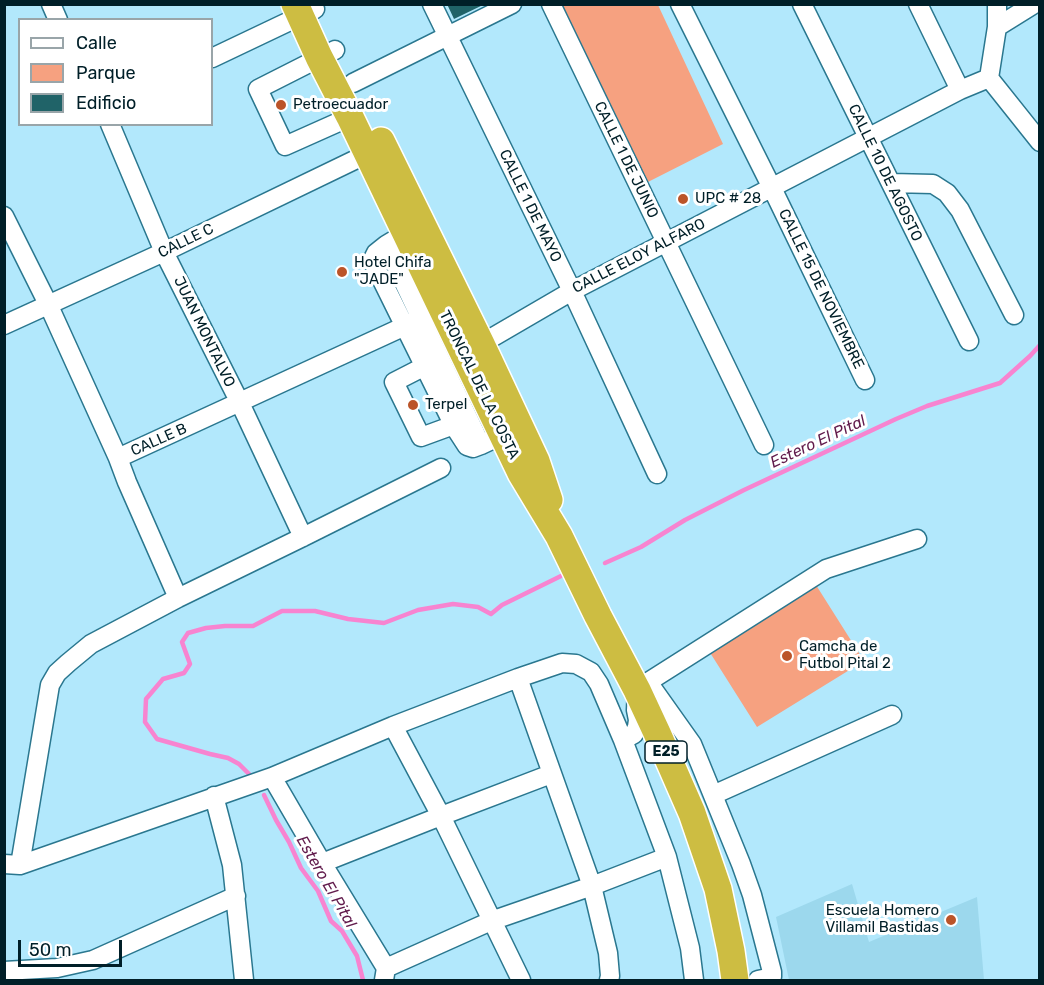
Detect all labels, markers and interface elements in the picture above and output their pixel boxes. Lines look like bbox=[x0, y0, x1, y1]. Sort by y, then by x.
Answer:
legend bbox=[18, 18, 213, 126]
text: Calle bbox=[76, 32, 117, 54]
text: Parque bbox=[76, 62, 136, 84]
text: Edificio bbox=[76, 92, 136, 114]
place label: Petroecuador bbox=[293, 96, 388, 114]
marker: Petroecuador bbox=[274, 98, 288, 112]
street label: CALLE 1 DE JUNIO bbox=[590, 99, 662, 221]
street label: CALLE 10 DE AGOSTO bbox=[844, 101, 926, 245]
street label: CALLE 1 DE MAYO bbox=[495, 147, 565, 265]
place label: UPC # 28 bbox=[695, 190, 761, 208]
marker: UPC # 28 bbox=[676, 192, 690, 206]
street label: CALLE 15 DE NOVIEMBRE bbox=[774, 206, 868, 372]
street label: CALLE ELOY ALFARO bbox=[570, 215, 708, 297]
street label: CALLE C bbox=[155, 220, 217, 262]
place label: Hotel Chifa "JADE" bbox=[354, 254, 432, 289]
marker: Hotel Chifa "JADE" bbox=[335, 265, 349, 279]
street label: JUAN MONTALVO bbox=[169, 274, 239, 390]
street label: TRONCAL DE LA COSTA bbox=[435, 308, 523, 462]
place label: Terpel bbox=[425, 396, 467, 414]
marker: Terpel bbox=[406, 398, 420, 412]
water label: Estero El Pital bbox=[767, 411, 869, 473]
street label: CALLE B bbox=[128, 420, 190, 460]
place label: Camcha de Futbol Pital 2 bbox=[799, 638, 891, 673]
marker: Camcha de Futbol Pital 2 bbox=[780, 649, 794, 663]
road number: E25 bbox=[645, 741, 687, 763]
water label: Estero El Pital bbox=[292, 833, 360, 931]
place label: Escuela Homero Villamil Bastidas bbox=[825, 902, 939, 937]
marker: Escuela Homero Villamil Bastidas bbox=[944, 913, 958, 927]
scale bar bbox=[21, 928, 124, 966]
text: 50 m bbox=[29, 939, 72, 961]

